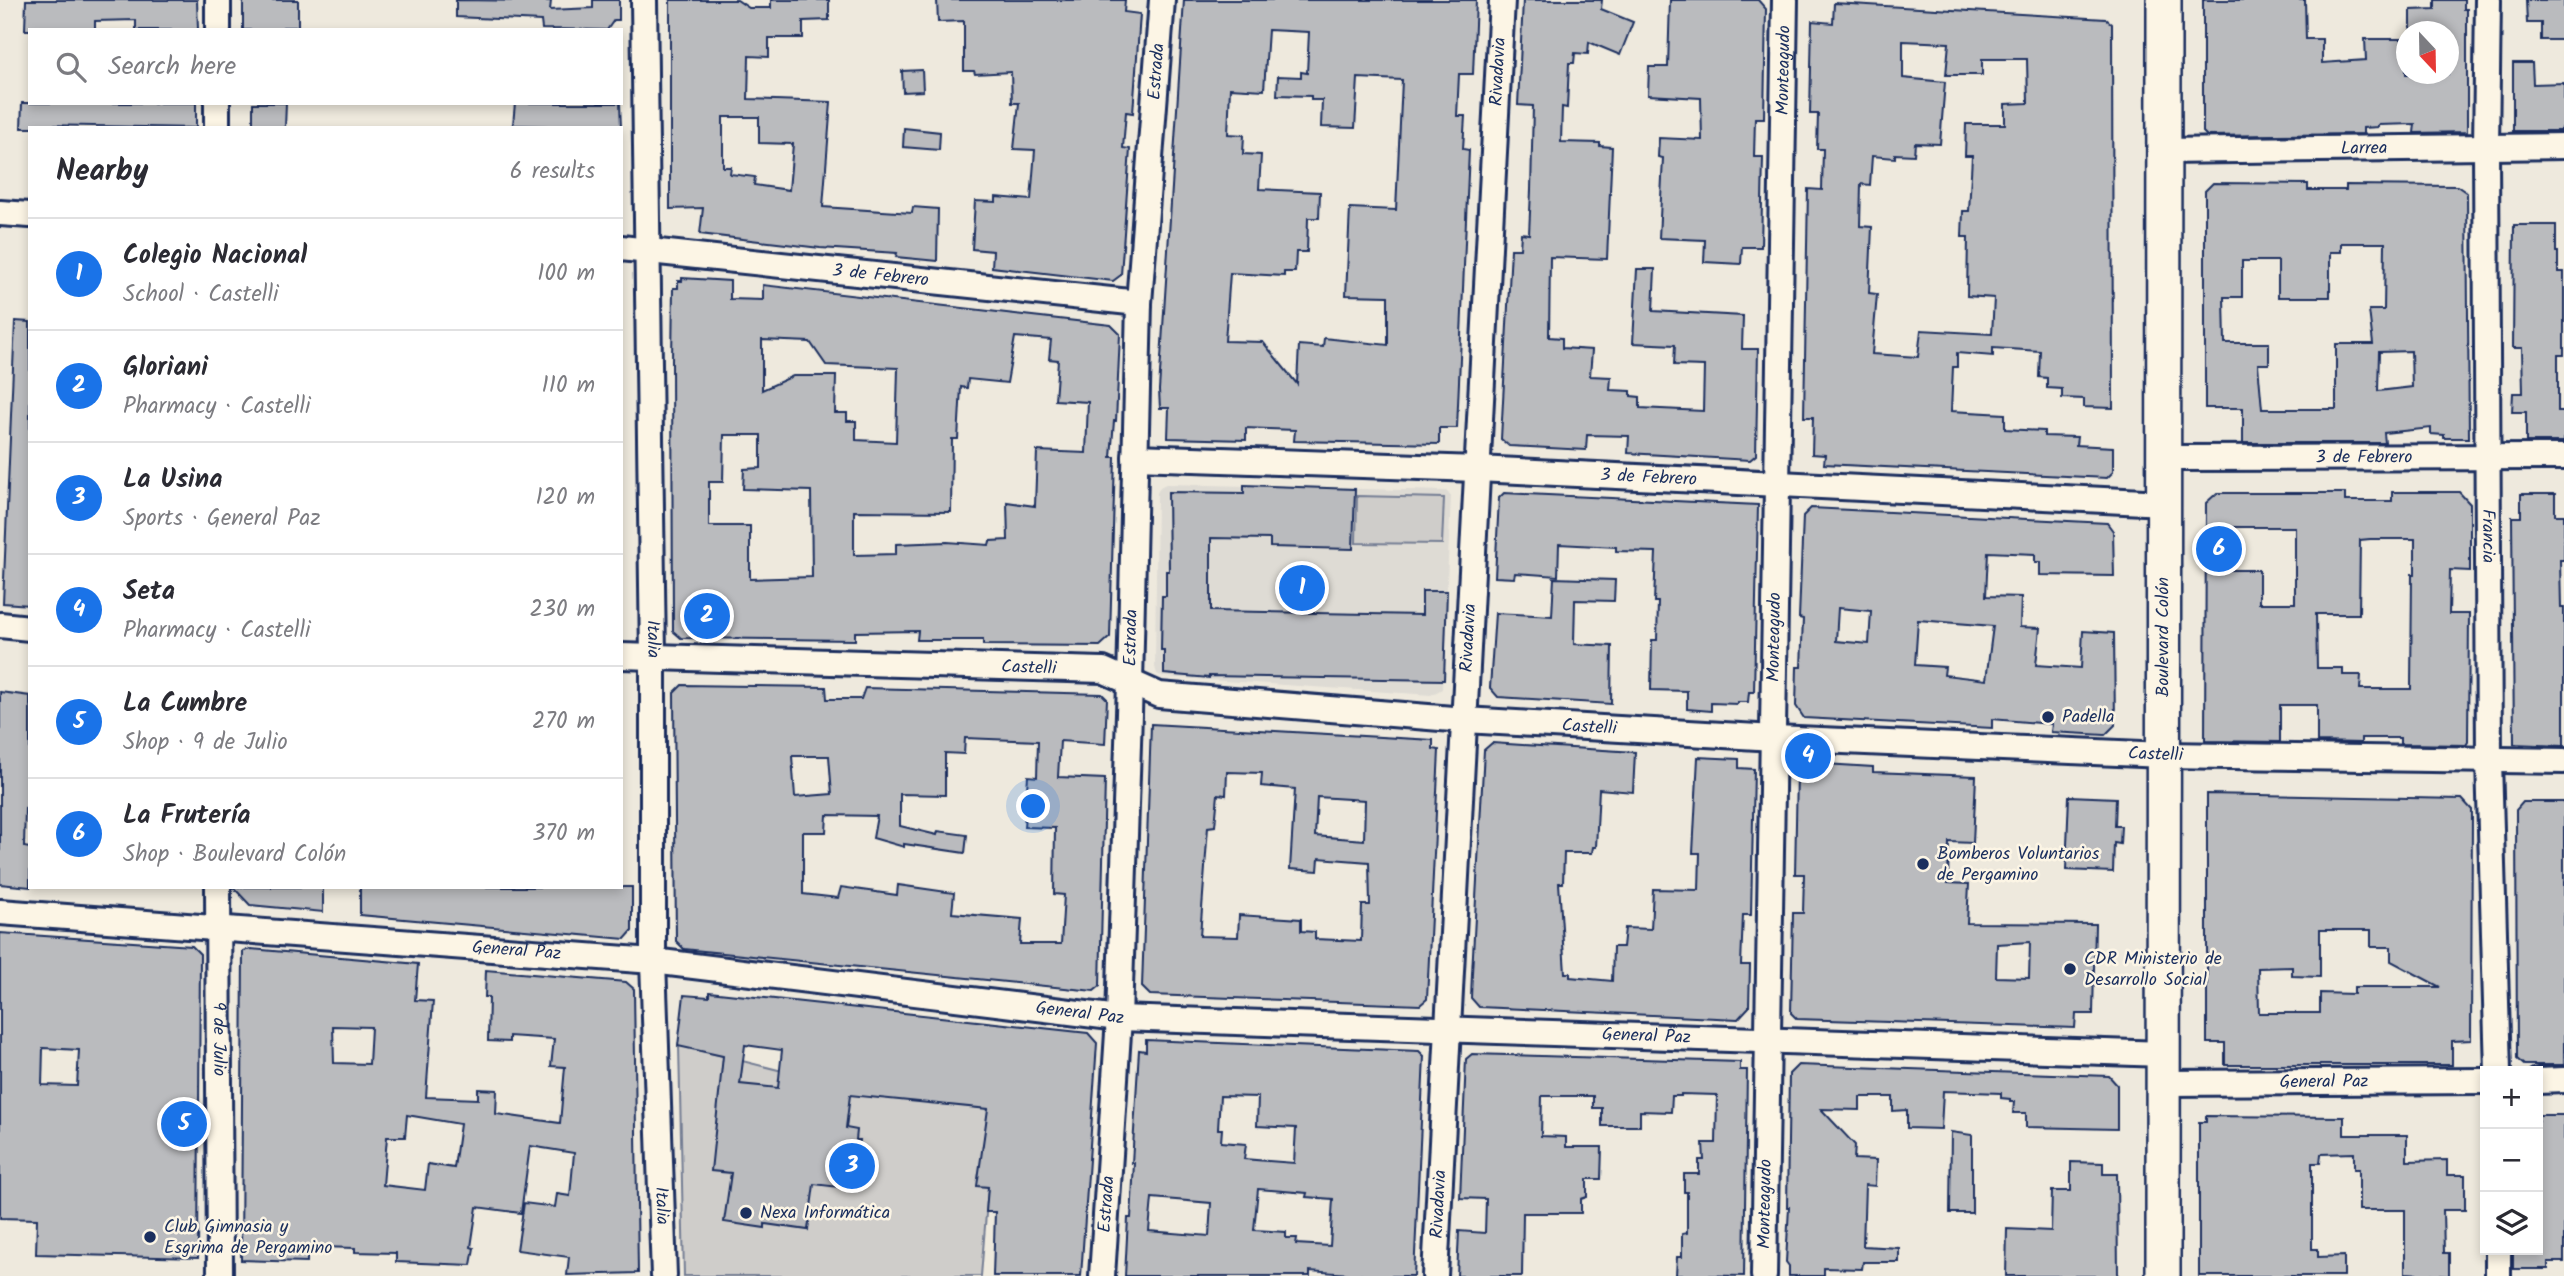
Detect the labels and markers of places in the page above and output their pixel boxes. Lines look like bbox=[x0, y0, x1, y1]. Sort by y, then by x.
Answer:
pin: 6 bbox=[2196, 523, 2242, 575]
pin: 1 bbox=[1279, 562, 1325, 614]
pin: 2 bbox=[684, 590, 730, 642]
place label: Padella bbox=[2062, 703, 2115, 732]
marker: Padella bbox=[2040, 709, 2056, 725]
pin: 4 bbox=[1785, 730, 1831, 782]
place label: Bomberos Voluntarios de Pergamino bbox=[1937, 840, 2100, 890]
marker: Bomberos Voluntarios de Pergamino bbox=[1915, 856, 1931, 872]
place label: CDR Ministerio de Desarrollo Social bbox=[2084, 945, 2222, 995]
marker: CDR Ministerio de Desarrollo Social bbox=[2062, 961, 2078, 977]
pin: 5 bbox=[161, 1098, 207, 1150]
pin: 3 bbox=[829, 1140, 875, 1192]
place label: Nexa Informática bbox=[760, 1199, 890, 1228]
marker: Nexa Informática bbox=[738, 1205, 754, 1221]
place label: Club Gimnasia y Esgrima de Pergamino bbox=[164, 1213, 332, 1263]
marker: Club Gimnasia y Esgrima de Pergamino bbox=[142, 1229, 158, 1245]

